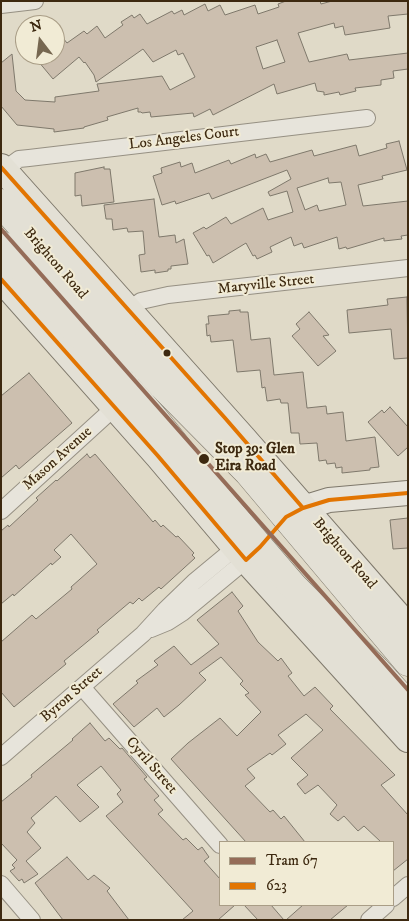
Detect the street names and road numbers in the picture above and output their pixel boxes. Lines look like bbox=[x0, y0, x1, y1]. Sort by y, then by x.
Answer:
street label: Los Angeles Court bbox=[128, 123, 240, 155]
street label: Brighton Road bbox=[19, 225, 91, 303]
street label: Maryville Street bbox=[217, 271, 315, 299]
street label: Mason Avenue bbox=[20, 423, 96, 495]
street label: Brighton Road bbox=[308, 515, 380, 593]
street label: Byron Street bbox=[37, 663, 107, 727]
street label: Cyril Street bbox=[121, 734, 181, 798]

